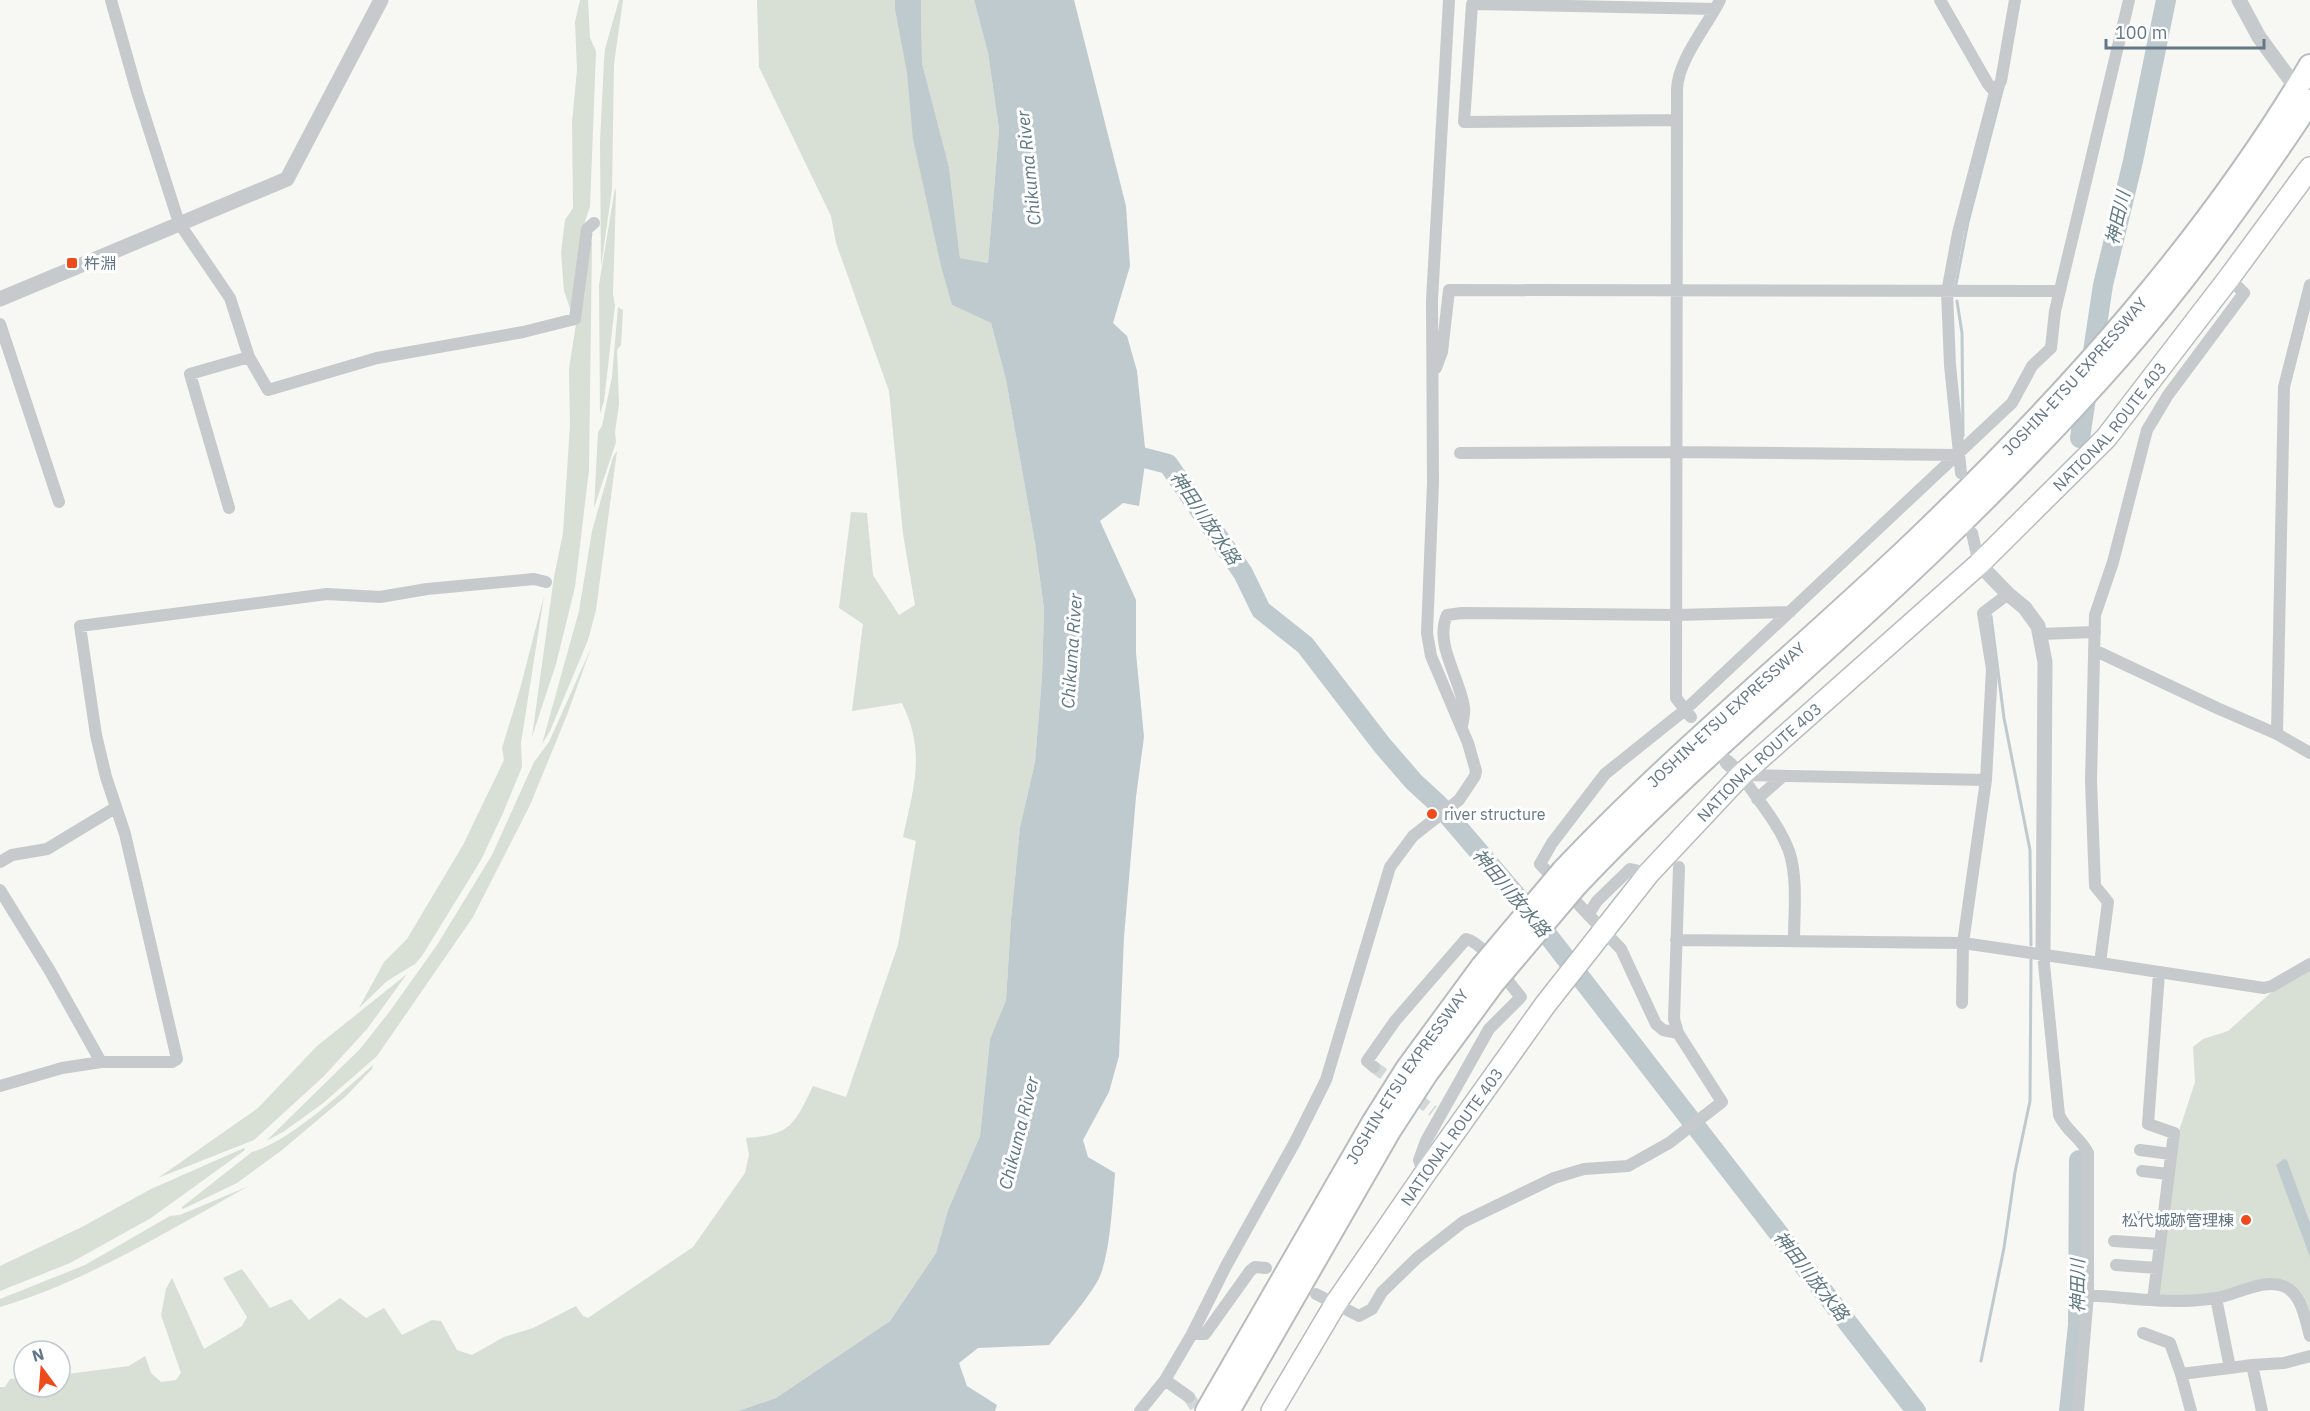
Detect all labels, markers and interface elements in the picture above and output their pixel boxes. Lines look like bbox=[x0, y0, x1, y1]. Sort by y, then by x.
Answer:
scale bar bbox=[2106, 12, 2264, 50]
text: 100 m bbox=[2115, 21, 2167, 44]
water label: Chikuma River bbox=[1011, 109, 1046, 227]
water label: 神田川 bbox=[2100, 187, 2135, 247]
place label: 杵淵 bbox=[84, 253, 116, 273]
marker: 杵淵 bbox=[65, 256, 79, 270]
street label: JOSHIN-ETSU EXPRESSWAY bbox=[1998, 293, 2151, 460]
street label: NATIONAL ROUTE 403 bbox=[2049, 358, 2171, 495]
water label: 神田川放水路 bbox=[1166, 467, 1246, 571]
water label: Chikuma River bbox=[1056, 592, 1087, 709]
street label: JOSHIN-ETSU EXPRESSWAY bbox=[1643, 637, 1810, 791]
street label: NATIONAL ROUTE 403 bbox=[1693, 698, 1825, 826]
place label: river structure bbox=[1444, 804, 1546, 824]
marker: river structure bbox=[1425, 807, 1439, 821]
water label: 神田川放水路 bbox=[1468, 844, 1556, 943]
street label: JOSHIN-ETSU EXPRESSWAY bbox=[1342, 985, 1473, 1168]
street label: NATIONAL ROUTE 403 bbox=[1396, 1064, 1507, 1209]
water label: Chikuma River bbox=[993, 1074, 1044, 1192]
place label: 松代城跡管理棟 bbox=[2122, 1210, 2234, 1230]
marker: 松代城跡管理棟 bbox=[2239, 1213, 2253, 1227]
water label: 神田川放水路 bbox=[1769, 1226, 1855, 1327]
water label: 神田川 bbox=[2066, 1257, 2089, 1313]
north arrow bbox=[12, 1339, 72, 1399]
text: N bbox=[30, 1343, 46, 1366]

